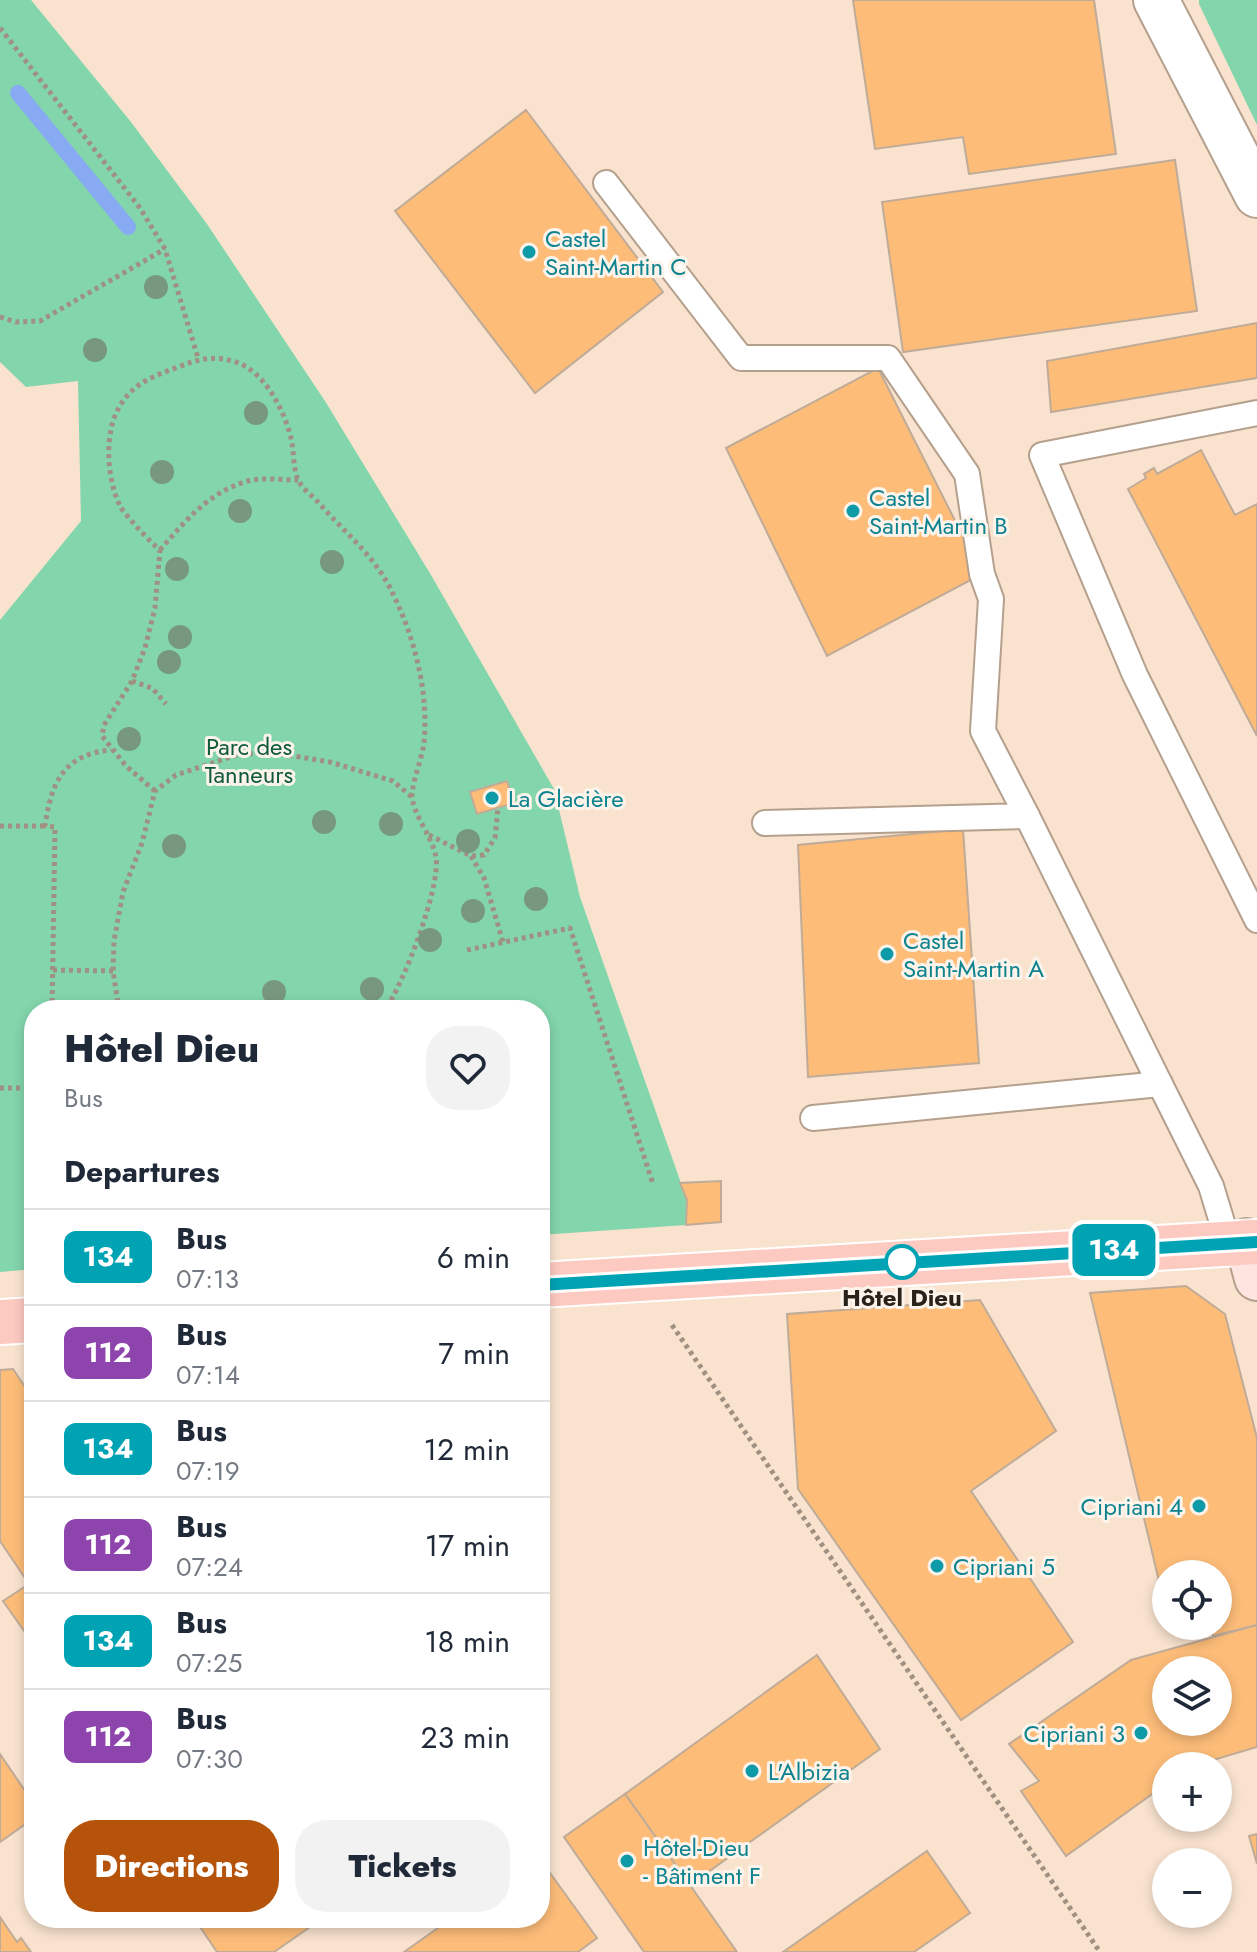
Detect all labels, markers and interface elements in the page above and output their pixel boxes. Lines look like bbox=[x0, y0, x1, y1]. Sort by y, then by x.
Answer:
place label: Castel Saint-Martin C bbox=[545, 221, 687, 284]
marker: Castel Saint-Martin C bbox=[520, 243, 538, 261]
place label: Castel Saint-Martin B bbox=[869, 480, 1008, 543]
marker: Castel Saint-Martin B bbox=[844, 502, 862, 520]
park label: Parc des Tanneurs bbox=[205, 729, 293, 792]
place label: La Glacière bbox=[508, 781, 624, 816]
marker: La Glacière bbox=[483, 789, 501, 807]
place label: Castel Saint-Martin A bbox=[903, 923, 1044, 986]
marker: Castel Saint-Martin A bbox=[878, 945, 896, 963]
text: Hôtel Dieu bbox=[64, 1021, 259, 1076]
button: heart bbox=[426, 1026, 510, 1110]
text: Bus bbox=[64, 1079, 103, 1117]
text: Departures bbox=[64, 1150, 220, 1193]
text: Bus bbox=[176, 1217, 227, 1260]
line badge: 134 bbox=[1068, 1224, 1160, 1276]
text: 134 bbox=[1088, 1229, 1140, 1270]
text: 134 bbox=[82, 1236, 134, 1277]
text: 6 min bbox=[437, 1236, 510, 1279]
marker: Hôtel Dieu bbox=[885, 1245, 919, 1279]
text: 07:13 bbox=[176, 1260, 239, 1298]
place label: Hôtel Dieu bbox=[842, 1280, 962, 1315]
text: Bus bbox=[176, 1313, 227, 1356]
text: 112 bbox=[85, 1332, 131, 1373]
text: 7 min bbox=[438, 1332, 510, 1375]
text: 07:14 bbox=[176, 1356, 240, 1394]
text: Bus bbox=[176, 1409, 227, 1452]
text: 134 bbox=[82, 1428, 134, 1469]
text: 12 min bbox=[423, 1428, 510, 1471]
text: 07:19 bbox=[176, 1452, 240, 1490]
place label: Cipriani 4 bbox=[1081, 1489, 1183, 1524]
marker: Cipriani 4 bbox=[1190, 1497, 1208, 1515]
text: Bus bbox=[176, 1505, 227, 1548]
text: 112 bbox=[85, 1524, 131, 1565]
text: 17 min bbox=[425, 1524, 510, 1567]
text: 07:24 bbox=[176, 1548, 243, 1586]
place label: Cipriani 5 bbox=[953, 1549, 1055, 1584]
marker: Cipriani 5 bbox=[928, 1557, 946, 1575]
map controls bbox=[1152, 1560, 1232, 1928]
button: locate bbox=[1152, 1560, 1232, 1640]
text: Bus bbox=[176, 1601, 227, 1644]
text: 134 bbox=[82, 1620, 134, 1661]
text: 18 min bbox=[424, 1620, 510, 1663]
text: 07:25 bbox=[176, 1644, 243, 1682]
button: layers bbox=[1152, 1656, 1232, 1736]
text: Bus bbox=[176, 1697, 227, 1740]
text: 112 bbox=[85, 1716, 131, 1757]
text: 23 min bbox=[421, 1716, 510, 1759]
place label: Cipriani 3 bbox=[1023, 1716, 1125, 1751]
marker: Cipriani 3 bbox=[1132, 1724, 1150, 1742]
text: 07:30 bbox=[176, 1740, 243, 1778]
button: + bbox=[1152, 1752, 1232, 1832]
place label: L'Albizia bbox=[768, 1754, 850, 1789]
marker: L'Albizia bbox=[743, 1762, 761, 1780]
button: Directions bbox=[64, 1820, 279, 1912]
button: Tickets bbox=[295, 1820, 510, 1912]
place label: Hôtel-Dieu - Bâtiment F bbox=[643, 1830, 761, 1893]
button: − bbox=[1152, 1848, 1232, 1928]
marker: Hôtel-Dieu - Bâtiment F bbox=[618, 1852, 636, 1870]

